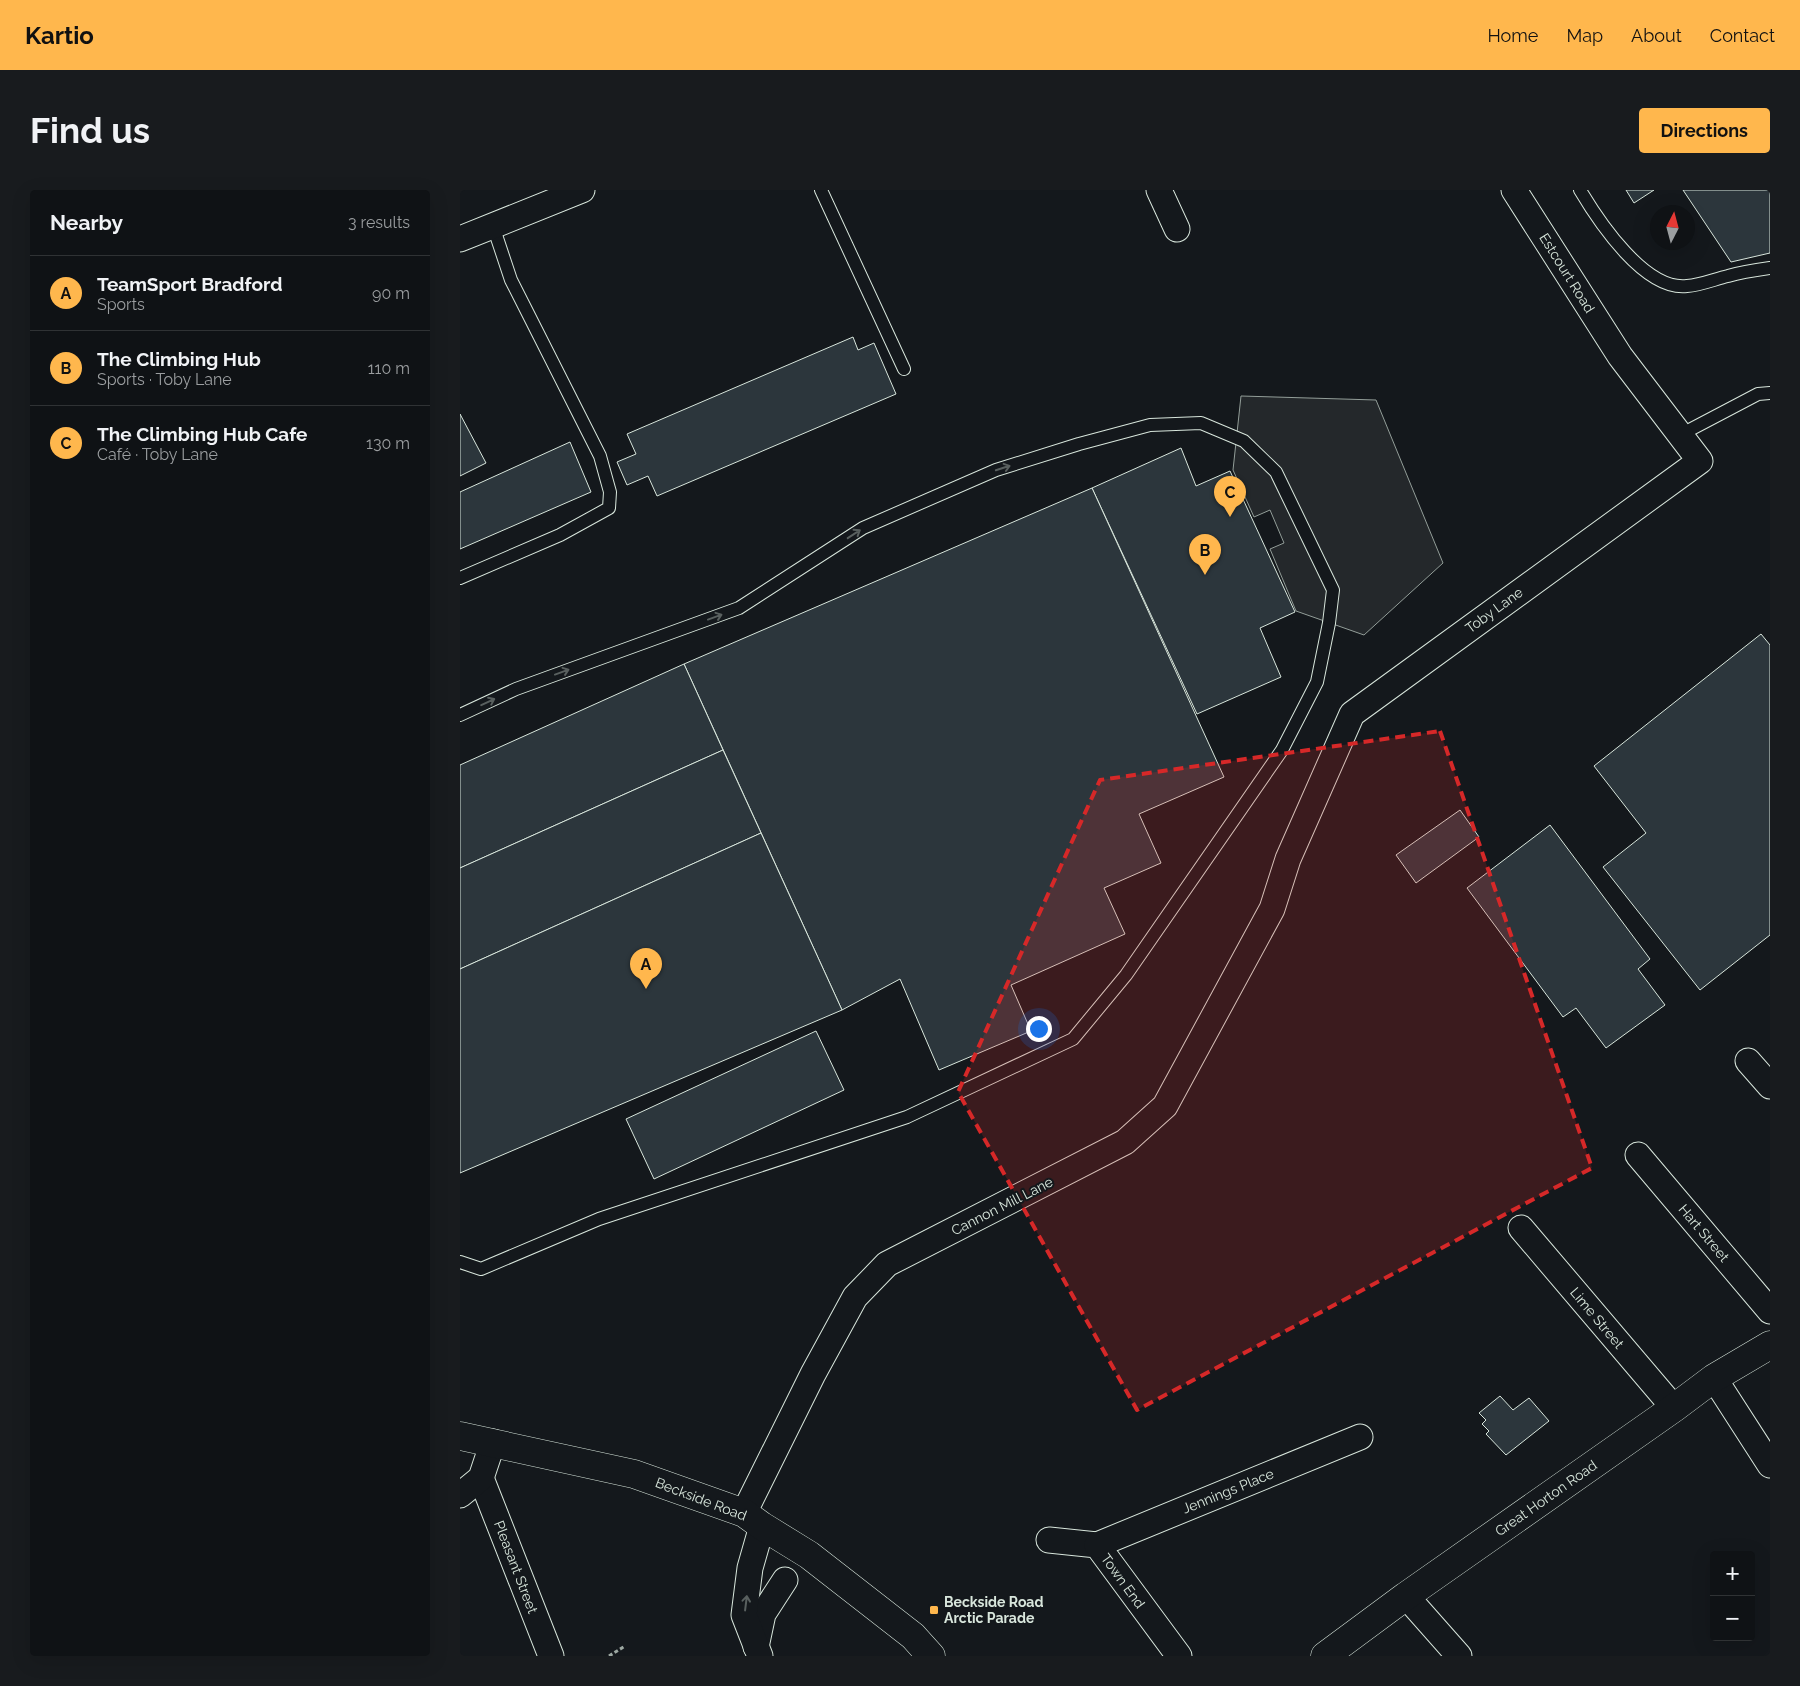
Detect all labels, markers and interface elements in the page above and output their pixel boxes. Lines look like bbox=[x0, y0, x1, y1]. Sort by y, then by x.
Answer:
text: Kartio bbox=[25, 21, 94, 50]
text: Home bbox=[1487, 25, 1538, 46]
text: Map bbox=[1566, 25, 1603, 46]
text: About bbox=[1631, 25, 1682, 46]
text: Contact bbox=[1710, 25, 1775, 46]
button: Directions bbox=[1639, 108, 1770, 153]
text: Find us bbox=[30, 110, 150, 151]
north arrow bbox=[1650, 205, 1695, 250]
text: Nearby bbox=[50, 210, 123, 235]
text: 3 results bbox=[348, 213, 410, 232]
street label: Estcourt Road bbox=[1536, 230, 1598, 316]
text: TeamSport Bradford bbox=[97, 273, 283, 295]
text: A bbox=[61, 284, 71, 303]
text: 90 m bbox=[372, 284, 410, 303]
text: Sports bbox=[97, 295, 145, 314]
text: The Climbing Hub bbox=[97, 348, 261, 370]
text: B bbox=[61, 359, 71, 378]
text: 110 m bbox=[368, 359, 410, 378]
text: Sports · Toby Lane bbox=[97, 370, 232, 389]
text: The Climbing Hub Cafe bbox=[97, 423, 307, 445]
text: C bbox=[61, 434, 71, 453]
text: 130 m bbox=[366, 434, 410, 453]
text: Café · Toby Lane bbox=[97, 445, 218, 464]
one-way arrow bbox=[994, 463, 1010, 472]
pin: C bbox=[1214, 476, 1246, 517]
one-way arrow bbox=[847, 528, 861, 539]
pin: B bbox=[1189, 534, 1221, 575]
street label: Toby Lane bbox=[1462, 584, 1526, 636]
one-way arrow bbox=[707, 612, 722, 621]
one-way arrow bbox=[554, 667, 570, 676]
one-way arrow bbox=[480, 697, 495, 706]
pin: A bbox=[630, 948, 662, 989]
your location bbox=[1026, 1016, 1052, 1042]
street label: Cannon Mill Lane bbox=[949, 1173, 1055, 1239]
street label: Hart Street bbox=[1675, 1201, 1733, 1265]
street label: Lime Street bbox=[1567, 1284, 1627, 1352]
street label: Great Horton Road bbox=[1492, 1457, 1600, 1539]
street label: Jennings Place bbox=[1180, 1465, 1276, 1517]
street label: Beckside Road bbox=[653, 1474, 749, 1524]
street label: Pleasant Street bbox=[491, 1518, 541, 1616]
street label: Town End bbox=[1098, 1551, 1148, 1611]
map controls bbox=[1710, 1551, 1755, 1641]
button: + bbox=[1710, 1551, 1755, 1596]
place label: Beckside Road Arctic Parade bbox=[944, 1594, 1043, 1626]
one-way arrow bbox=[741, 1595, 751, 1611]
button: − bbox=[1710, 1596, 1755, 1641]
marker: Beckside Road Arctic Parade bbox=[928, 1604, 940, 1616]

